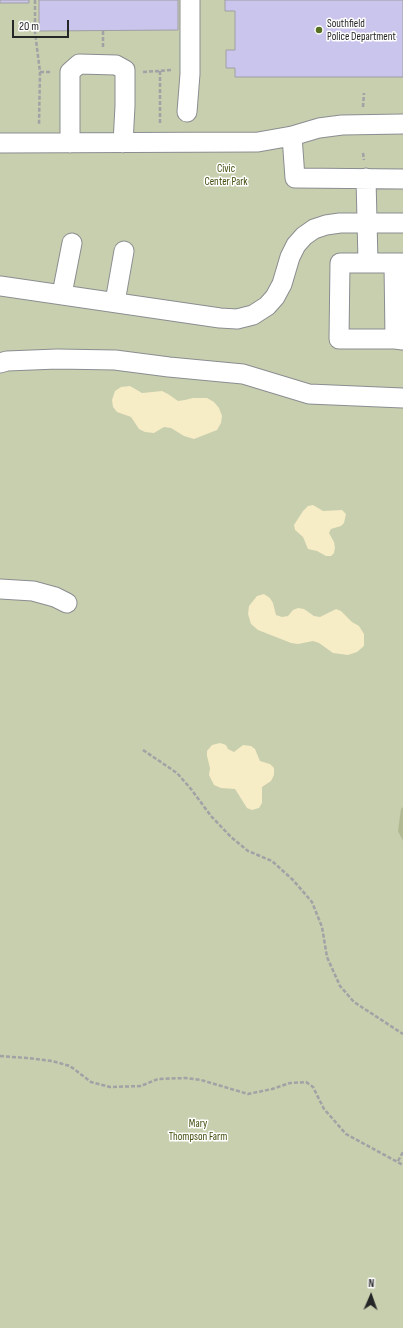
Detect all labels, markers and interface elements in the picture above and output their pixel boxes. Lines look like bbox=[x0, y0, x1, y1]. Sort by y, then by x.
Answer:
scale bar bbox=[14, 12, 71, 38]
place label: Southfield Police Department bbox=[327, 17, 396, 43]
text: 20 m bbox=[19, 19, 39, 34]
marker: Southfield Police Department bbox=[314, 25, 324, 35]
park label: Civic Center Park bbox=[204, 162, 248, 188]
park label: Mary Thompson Farm bbox=[169, 1117, 227, 1143]
north arrow bbox=[351, 1276, 391, 1316]
text: N bbox=[368, 1277, 375, 1290]

